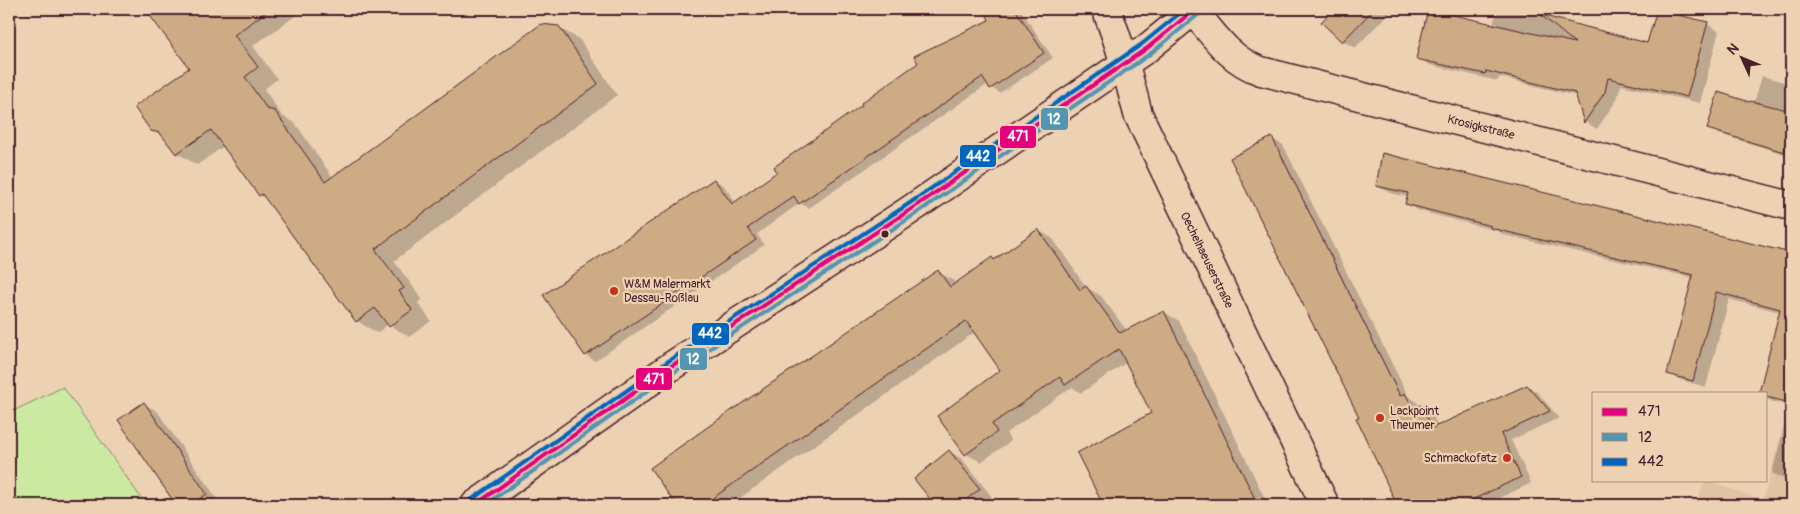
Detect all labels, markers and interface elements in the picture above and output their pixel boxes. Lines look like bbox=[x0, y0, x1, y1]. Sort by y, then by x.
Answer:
north arrow bbox=[1718, 32, 1768, 82]
text: N bbox=[1724, 40, 1742, 59]
line badge: 12 bbox=[1040, 107, 1069, 131]
text: 12 bbox=[1047, 111, 1061, 128]
street label: Krosigkstraße bbox=[1446, 112, 1516, 143]
line badge: 471 bbox=[999, 125, 1037, 149]
text: 471 bbox=[1008, 128, 1029, 145]
line badge: 442 bbox=[959, 144, 997, 168]
text: 442 bbox=[966, 148, 990, 165]
street label: Oechelhaeuserstraße bbox=[1177, 210, 1236, 311]
unlabelled marker bbox=[880, 229, 890, 239]
place label: W&M Malermarkt Dessau-Roßlau bbox=[624, 277, 711, 306]
marker: W&M Malermarkt Dessau-Roßlau bbox=[608, 285, 620, 297]
line badge: 442 bbox=[691, 322, 730, 346]
text: 442 bbox=[698, 325, 722, 342]
line badge: 12 bbox=[679, 347, 708, 371]
text: 12 bbox=[686, 351, 700, 368]
line badge: 471 bbox=[635, 367, 673, 391]
text: 471 bbox=[644, 371, 665, 388]
legend bbox=[1592, 392, 1768, 482]
text: 471 bbox=[1638, 402, 1661, 421]
place label: Lackpoint Theumer bbox=[1390, 404, 1439, 433]
marker: Lackpoint Theumer bbox=[1374, 412, 1386, 424]
text: 12 bbox=[1638, 428, 1652, 447]
place label: Schmackofatz bbox=[1424, 451, 1497, 466]
marker: Schmackofatz bbox=[1501, 452, 1513, 464]
text: 442 bbox=[1638, 452, 1664, 471]

